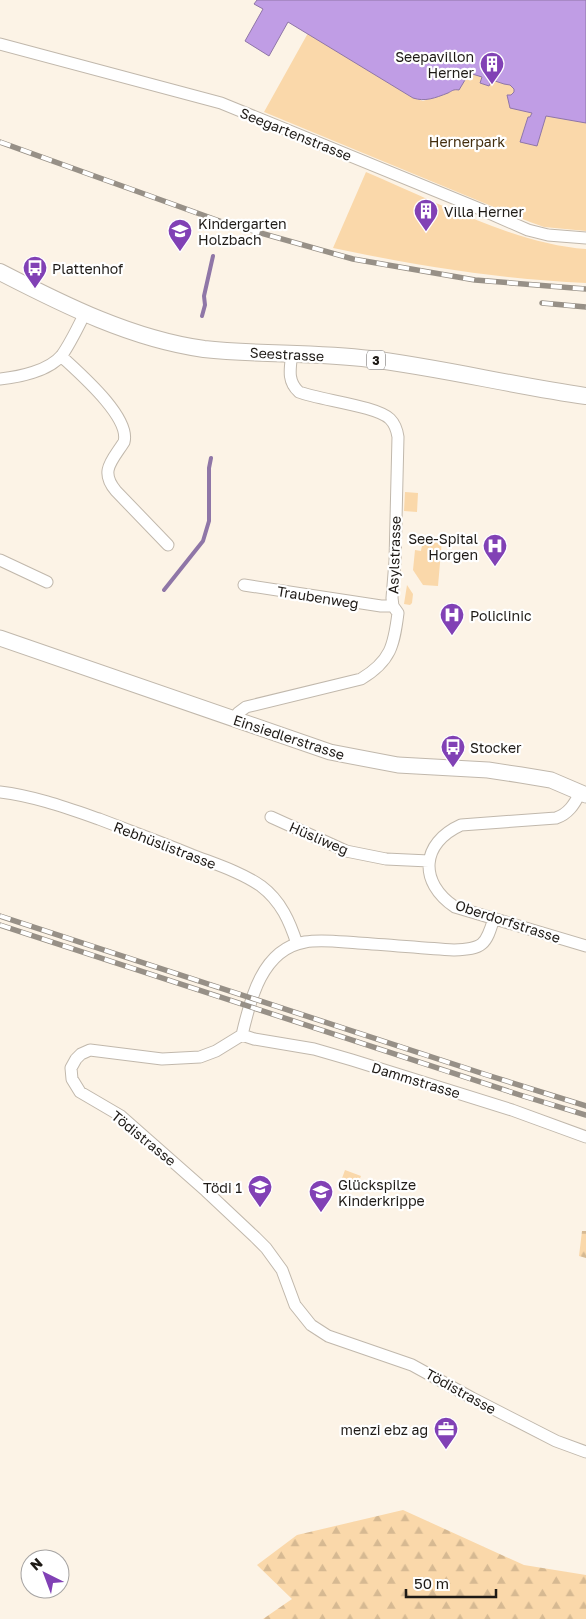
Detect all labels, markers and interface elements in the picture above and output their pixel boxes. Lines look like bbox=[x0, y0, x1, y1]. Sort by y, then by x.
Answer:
place label: Seepavillon Herner bbox=[395, 48, 475, 81]
building icon: Seepavillon Herner bbox=[479, 51, 505, 85]
street label: Seegartenstrasse bbox=[238, 104, 354, 164]
park label: Hernerpark bbox=[429, 133, 505, 150]
building icon: Villa Herner bbox=[413, 198, 439, 232]
place label: Villa Herner bbox=[444, 203, 524, 220]
place label: Kindergarten Holzbach bbox=[198, 215, 287, 248]
school or university icon: Kindergarten Holzbach bbox=[167, 218, 193, 252]
bus stop icon: Plattenhof bbox=[22, 255, 48, 289]
place label: Plattenhof bbox=[52, 260, 123, 277]
street label: Seestrasse bbox=[249, 344, 325, 364]
road number: 3 bbox=[367, 350, 385, 370]
street label: Asylstrasse bbox=[384, 516, 404, 594]
place label: See-Spital Horgen bbox=[408, 530, 478, 563]
hospital icon: See-Spital Horgen bbox=[482, 533, 508, 567]
street label: Traubenweg bbox=[276, 582, 360, 612]
hospital icon: Policlinic bbox=[439, 602, 465, 636]
place label: Policlinic bbox=[470, 607, 532, 624]
street label: Einsiedlerstrasse bbox=[231, 711, 347, 763]
bus stop icon: Stocker bbox=[440, 734, 466, 768]
place label: Stocker bbox=[470, 739, 522, 756]
street label: Rebhüslistrasse bbox=[112, 818, 218, 872]
street label: Hüsliweg bbox=[287, 818, 351, 858]
street label: Oberdorfstrasse bbox=[453, 896, 563, 946]
street label: Dammstrasse bbox=[370, 1058, 462, 1102]
street label: Tödistrasse bbox=[108, 1107, 180, 1169]
school or university icon: Tödi 1 bbox=[247, 1174, 273, 1208]
place label: Glückspilze Kinderkrippe bbox=[338, 1176, 425, 1209]
place label: Tödi 1 bbox=[203, 1179, 242, 1196]
school or university icon: Glückspilze Kinderkrippe bbox=[308, 1179, 334, 1213]
street label: Tödistrasse bbox=[423, 1365, 499, 1417]
office icon: menzi ebz ag bbox=[433, 1416, 459, 1450]
place label: menzi ebz ag bbox=[341, 1421, 428, 1438]
north arrow bbox=[20, 1549, 70, 1599]
text: N bbox=[26, 1554, 46, 1574]
scale bar bbox=[406, 1566, 496, 1598]
text: 50 m bbox=[414, 1574, 449, 1592]

